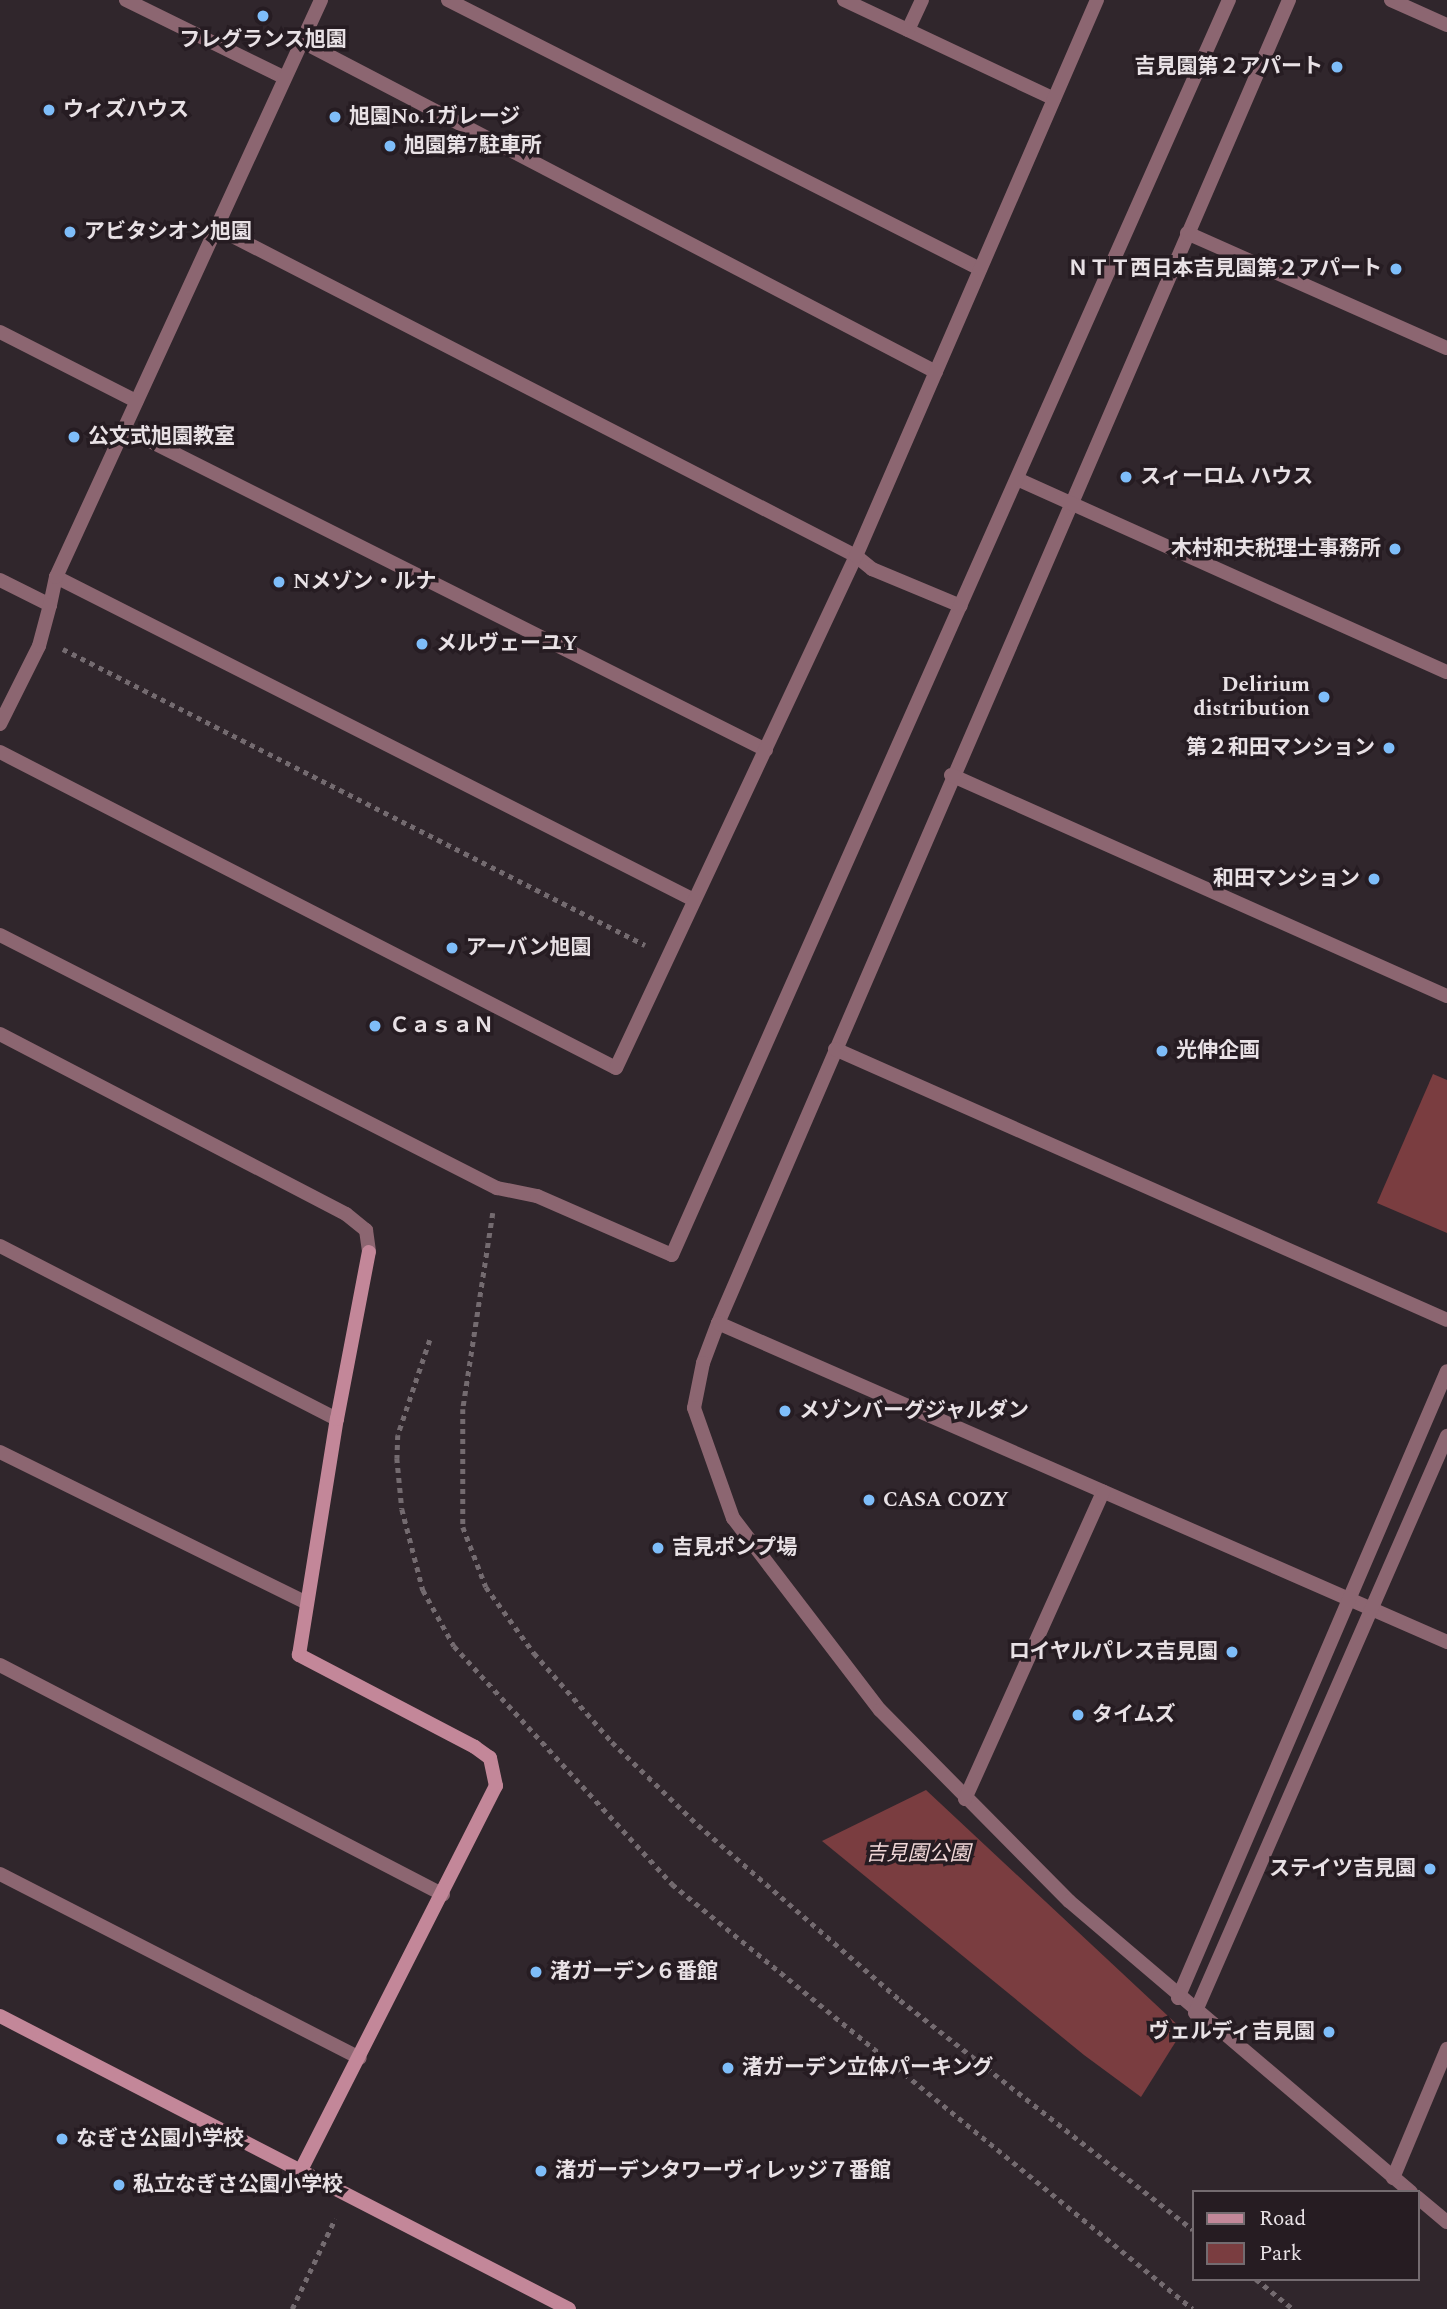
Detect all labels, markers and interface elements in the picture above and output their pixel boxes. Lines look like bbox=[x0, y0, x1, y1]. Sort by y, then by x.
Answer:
marker: フレグランス旭園 bbox=[255, 8, 271, 24]
place label: フレグランス旭園 bbox=[179, 27, 347, 53]
place label: 吉見園第２アパート bbox=[1134, 54, 1323, 80]
marker: 吉見園第２アパート bbox=[1329, 59, 1345, 75]
place label: ウィズハウス bbox=[63, 97, 189, 123]
marker: ウィズハウス bbox=[41, 102, 57, 118]
place label: 旭園No.1ガレージ bbox=[349, 104, 521, 130]
marker: 旭園No.1ガレージ bbox=[327, 109, 343, 125]
place label: 旭園第7駐車所 bbox=[404, 133, 542, 159]
marker: 旭園第7駐車所 bbox=[382, 138, 398, 154]
place label: アビタシオン旭園 bbox=[84, 219, 252, 245]
marker: アビタシオン旭園 bbox=[62, 224, 78, 240]
place label: ＮＴＴ西日本吉見園第２アパート bbox=[1067, 256, 1382, 282]
marker: ＮＴＴ西日本吉見園第２アパート bbox=[1388, 261, 1404, 277]
place label: 公文式旭園教室 bbox=[88, 424, 235, 450]
marker: 公文式旭園教室 bbox=[66, 429, 82, 445]
place label: スィーロム ハウス bbox=[1140, 464, 1313, 490]
marker: スィーロム ハウス bbox=[1118, 469, 1134, 485]
place label: 木村和夫税理士事務所 bbox=[1171, 536, 1381, 562]
marker: 木村和夫税理士事務所 bbox=[1387, 541, 1403, 557]
place label: Nメゾン・ルナ bbox=[293, 569, 436, 595]
marker: Nメゾン・ルナ bbox=[271, 574, 287, 590]
place label: メルヴェーユY bbox=[436, 631, 578, 657]
marker: メルヴェーユY bbox=[414, 636, 430, 652]
place label: Delirium distribution bbox=[1193, 672, 1310, 722]
marker: Delirium distribution bbox=[1316, 689, 1332, 705]
place label: 第２和田マンション bbox=[1186, 735, 1375, 761]
marker: 第２和田マンション bbox=[1381, 740, 1397, 756]
place label: 和田マンション bbox=[1213, 866, 1360, 892]
marker: 和田マンション bbox=[1366, 871, 1382, 887]
place label: アーバン旭園 bbox=[466, 935, 591, 961]
marker: アーバン旭園 bbox=[444, 940, 460, 956]
place label: ＣａｓａＮ bbox=[389, 1013, 494, 1039]
marker: ＣａｓａＮ bbox=[367, 1018, 383, 1034]
place label: 光伸企画 bbox=[1176, 1038, 1260, 1064]
marker: 光伸企画 bbox=[1154, 1043, 1170, 1059]
place label: メゾンバーグジャルダン bbox=[799, 1398, 1030, 1424]
marker: メゾンバーグジャルダン bbox=[777, 1403, 793, 1419]
place label: CASA COZY bbox=[883, 1487, 1009, 1513]
marker: CASA COZY bbox=[861, 1492, 877, 1508]
place label: 吉見ポンプ場 bbox=[672, 1535, 798, 1561]
marker: 吉見ポンプ場 bbox=[650, 1540, 666, 1556]
place label: ロイヤルパレス吉見園 bbox=[1008, 1639, 1218, 1665]
marker: ロイヤルパレス吉見園 bbox=[1224, 1644, 1240, 1660]
place label: タイムズ bbox=[1092, 1702, 1176, 1728]
marker: タイムズ bbox=[1070, 1707, 1086, 1723]
park label: 吉見園公園 bbox=[866, 1841, 970, 1867]
place label: ステイツ吉見園 bbox=[1269, 1856, 1416, 1882]
marker: ステイツ吉見園 bbox=[1422, 1861, 1438, 1877]
place label: 渚ガーデン６番館 bbox=[550, 1959, 718, 1985]
marker: 渚ガーデン６番館 bbox=[528, 1964, 544, 1980]
place label: ヴェルディ吉見園 bbox=[1147, 2019, 1315, 2045]
marker: ヴェルディ吉見園 bbox=[1321, 2024, 1337, 2040]
place label: 渚ガーデン立体パーキング bbox=[742, 2055, 994, 2081]
marker: 渚ガーデン立体パーキング bbox=[720, 2060, 736, 2076]
place label: なぎさ公園小学校 bbox=[76, 2126, 244, 2152]
marker: なぎさ公園小学校 bbox=[54, 2131, 70, 2147]
place label: 渚ガーデンタワーヴィレッジ７番館 bbox=[555, 2158, 891, 2184]
marker: 渚ガーデンタワーヴィレッジ７番館 bbox=[533, 2163, 549, 2179]
place label: 私立なぎさ公園小学校 bbox=[133, 2172, 343, 2198]
marker: 私立なぎさ公園小学校 bbox=[111, 2177, 127, 2193]
legend bbox=[1192, 2190, 1419, 2281]
text: Road bbox=[1259, 2203, 1306, 2235]
text: Park bbox=[1259, 2238, 1302, 2270]

